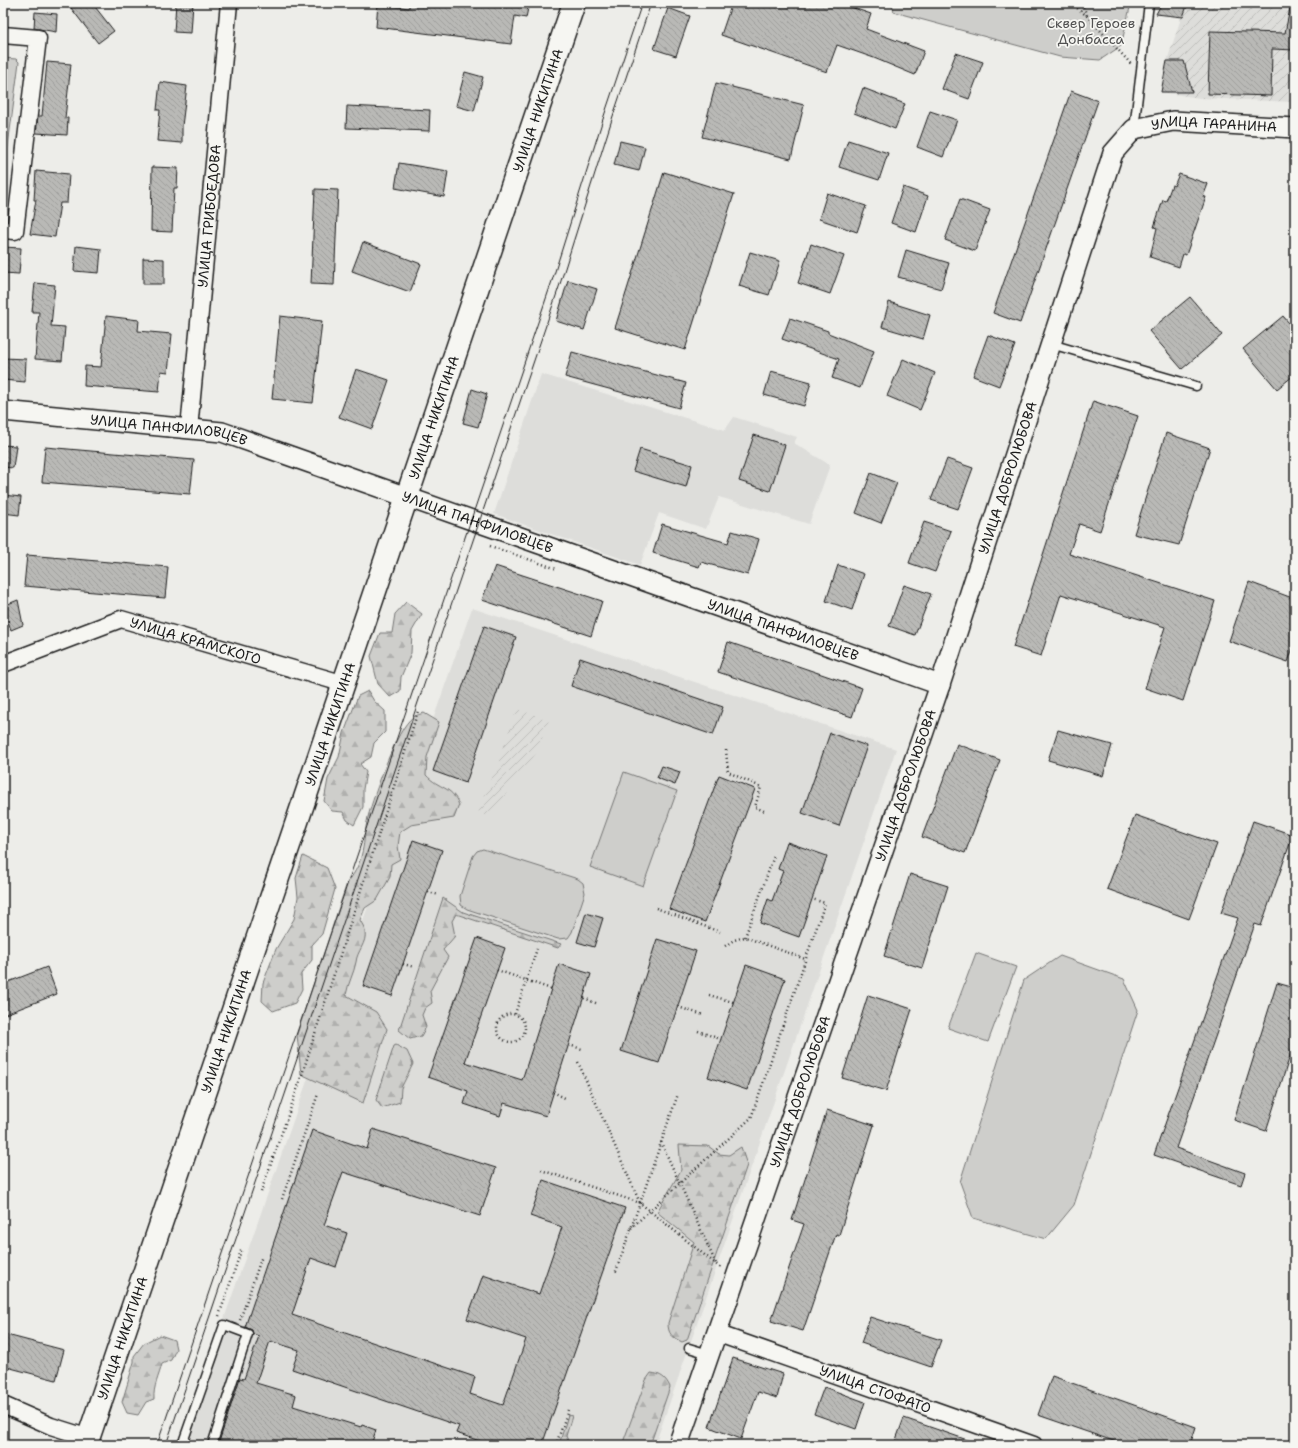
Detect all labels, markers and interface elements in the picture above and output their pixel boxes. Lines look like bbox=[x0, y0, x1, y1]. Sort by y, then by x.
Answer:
park label: Сквер Героев Донбасса bbox=[1047, 14, 1135, 48]
street label: УЛИЦА НИКИТИНА bbox=[508, 46, 567, 175]
street label: УЛИЦА ГАРАНИНА bbox=[1149, 112, 1278, 136]
street label: УЛИЦА ГРИБОЕДОВА bbox=[193, 144, 225, 288]
street label: УЛИЦА НИКИТИНА bbox=[405, 353, 463, 481]
street label: УЛИЦА ДОБРОЛЮБОВА bbox=[974, 399, 1041, 556]
street label: УЛИЦА ПАНФИЛОВЦЕВ bbox=[89, 410, 250, 449]
street label: УЛИЦА ПАНФИЛОВЦЕВ bbox=[400, 487, 556, 557]
street label: УЛИЦА ПАНФИЛОВЦЕВ bbox=[705, 595, 861, 665]
street label: УЛИЦА КРАМСКОГО bbox=[128, 613, 263, 668]
street label: УЛИЦА НИКИТИНА bbox=[301, 660, 359, 788]
street label: УЛИЦА ДОБРОЛЮБОВА bbox=[871, 707, 940, 863]
street label: УЛИЦА НИКИТИНА bbox=[197, 967, 255, 1095]
street label: УЛИЦА ДОБРОЛЮБОВА bbox=[765, 1013, 834, 1170]
street label: УЛИЦА НИКИТИНА bbox=[93, 1274, 151, 1402]
street label: УЛИЦА СТОФАТО bbox=[817, 1361, 934, 1417]

